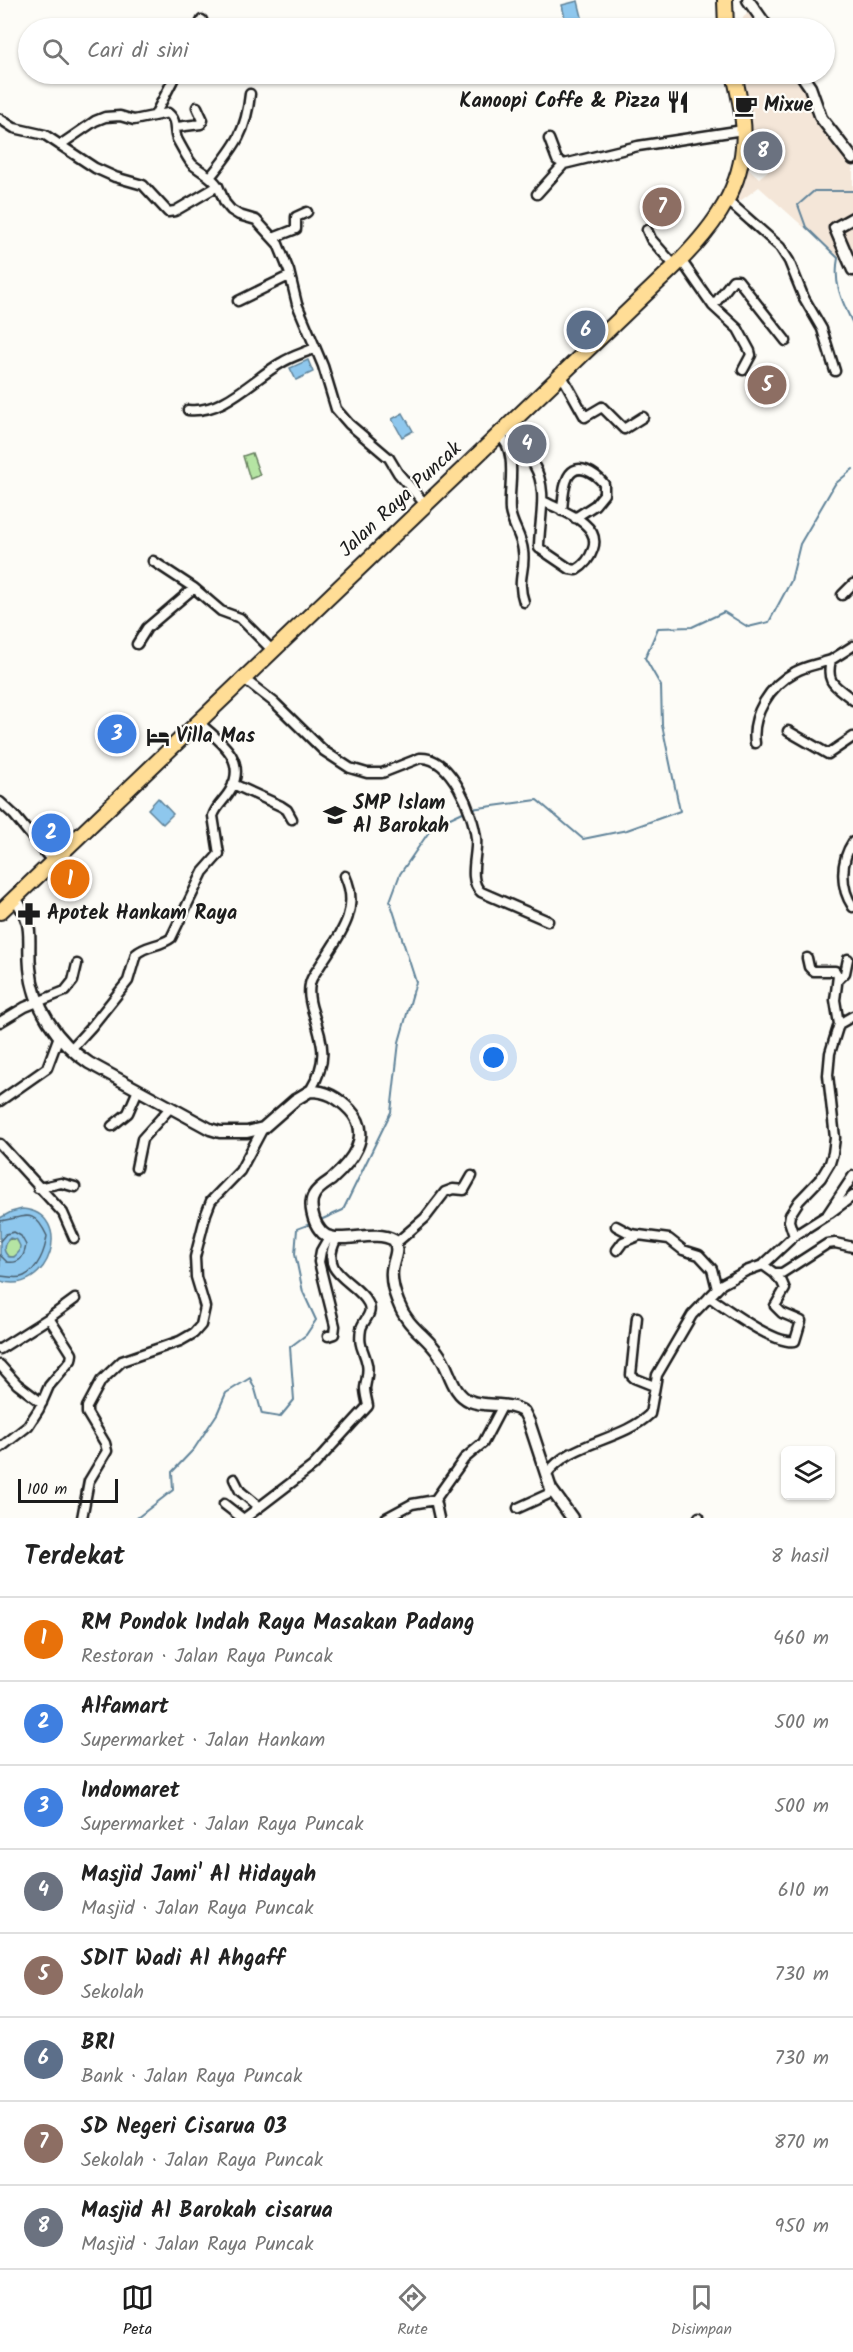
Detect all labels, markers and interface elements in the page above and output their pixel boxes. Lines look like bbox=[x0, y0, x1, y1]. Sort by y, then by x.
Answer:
search box bbox=[18, 18, 835, 84]
text: Cari di sini bbox=[87, 34, 188, 69]
icon: search bbox=[39, 35, 72, 68]
place label: Kanoopi Coffe & Pizza bbox=[459, 86, 660, 118]
restaurant icon: Kanoopi Coffe & Pizza bbox=[665, 89, 691, 115]
place label: Mixue bbox=[764, 90, 814, 122]
cafe icon: Mixue bbox=[733, 93, 759, 119]
pin: 8 bbox=[744, 128, 783, 174]
pin: 7 bbox=[642, 184, 682, 230]
pin: 6 bbox=[566, 308, 606, 352]
pin: 5 bbox=[748, 362, 786, 408]
pin: 4 bbox=[508, 422, 546, 466]
street label: Jalan Raya Puncak bbox=[332, 434, 470, 566]
pin: 3 bbox=[98, 712, 136, 756]
place label: Villa Mas bbox=[176, 721, 256, 753]
hotel icon: Villa Mas bbox=[145, 724, 171, 750]
place label: SMP Islam Al Barokah bbox=[353, 788, 449, 843]
school or university icon: SMP Islam Al Barokah bbox=[322, 802, 348, 828]
pin: 2 bbox=[32, 810, 70, 856]
pin: 1 bbox=[50, 856, 90, 902]
place label: Apotek Hankam Raya bbox=[47, 898, 237, 930]
pharmacy icon: Apotek Hankam Raya bbox=[16, 901, 42, 927]
your location bbox=[479, 1043, 508, 1072]
map controls bbox=[781, 1446, 835, 1500]
button: layers bbox=[781, 1446, 835, 1500]
scale bar bbox=[18, 1476, 118, 1504]
text: 100 m bbox=[27, 1477, 67, 1502]
text: Terdekat bbox=[24, 1536, 125, 1578]
text: 8 hasil bbox=[771, 1541, 829, 1573]
text: RM Pondok Indah Raya Masakan Padang bbox=[81, 1606, 475, 1641]
text: 1 bbox=[40, 1623, 47, 1655]
text: 460 m bbox=[773, 1623, 829, 1655]
text: Restoran · Jalan Raya Puncak bbox=[81, 1641, 333, 1673]
text: Alfamart bbox=[81, 1690, 169, 1725]
text: 2 bbox=[38, 1707, 49, 1739]
text: 500 m bbox=[774, 1707, 829, 1739]
text: Supermarket · Jalan Hankam bbox=[81, 1725, 325, 1757]
text: Indomaret bbox=[81, 1774, 180, 1809]
text: 3 bbox=[38, 1791, 49, 1823]
text: 500 m bbox=[774, 1791, 829, 1823]
text: Supermarket · Jalan Raya Puncak bbox=[81, 1809, 364, 1841]
text: Masjid Jami' Al Hidayah bbox=[81, 1858, 316, 1893]
text: 4 bbox=[38, 1875, 49, 1907]
text: 610 m bbox=[778, 1875, 829, 1907]
text: Masjid · Jalan Raya Puncak bbox=[81, 1893, 314, 1925]
text: SDIT Wadi Al Ahgaff bbox=[81, 1942, 285, 1977]
text: 5 bbox=[38, 1959, 49, 1991]
text: 730 m bbox=[774, 1959, 829, 1991]
text: Sekolah bbox=[81, 1977, 144, 2009]
text: BRI bbox=[81, 2026, 115, 2061]
text: 6 bbox=[38, 2043, 49, 2075]
text: 730 m bbox=[774, 2043, 829, 2075]
text: Bank · Jalan Raya Puncak bbox=[81, 2061, 302, 2093]
text: SD Negeri Cisarua 03 bbox=[81, 2110, 287, 2145]
text: 7 bbox=[39, 2127, 48, 2159]
text: 870 m bbox=[774, 2127, 829, 2159]
text: Sekolah · Jalan Raya Puncak bbox=[81, 2145, 323, 2177]
text: Masjid Al Barokah cisarua bbox=[81, 2194, 333, 2229]
text: 8 bbox=[38, 2211, 49, 2243]
text: 950 m bbox=[775, 2211, 829, 2243]
text: Masjid · Jalan Raya Puncak bbox=[81, 2229, 314, 2261]
tab: Peta bbox=[121, 2281, 154, 2342]
tab: Rute bbox=[396, 2281, 429, 2342]
tab: Disimpan bbox=[671, 2281, 732, 2342]

